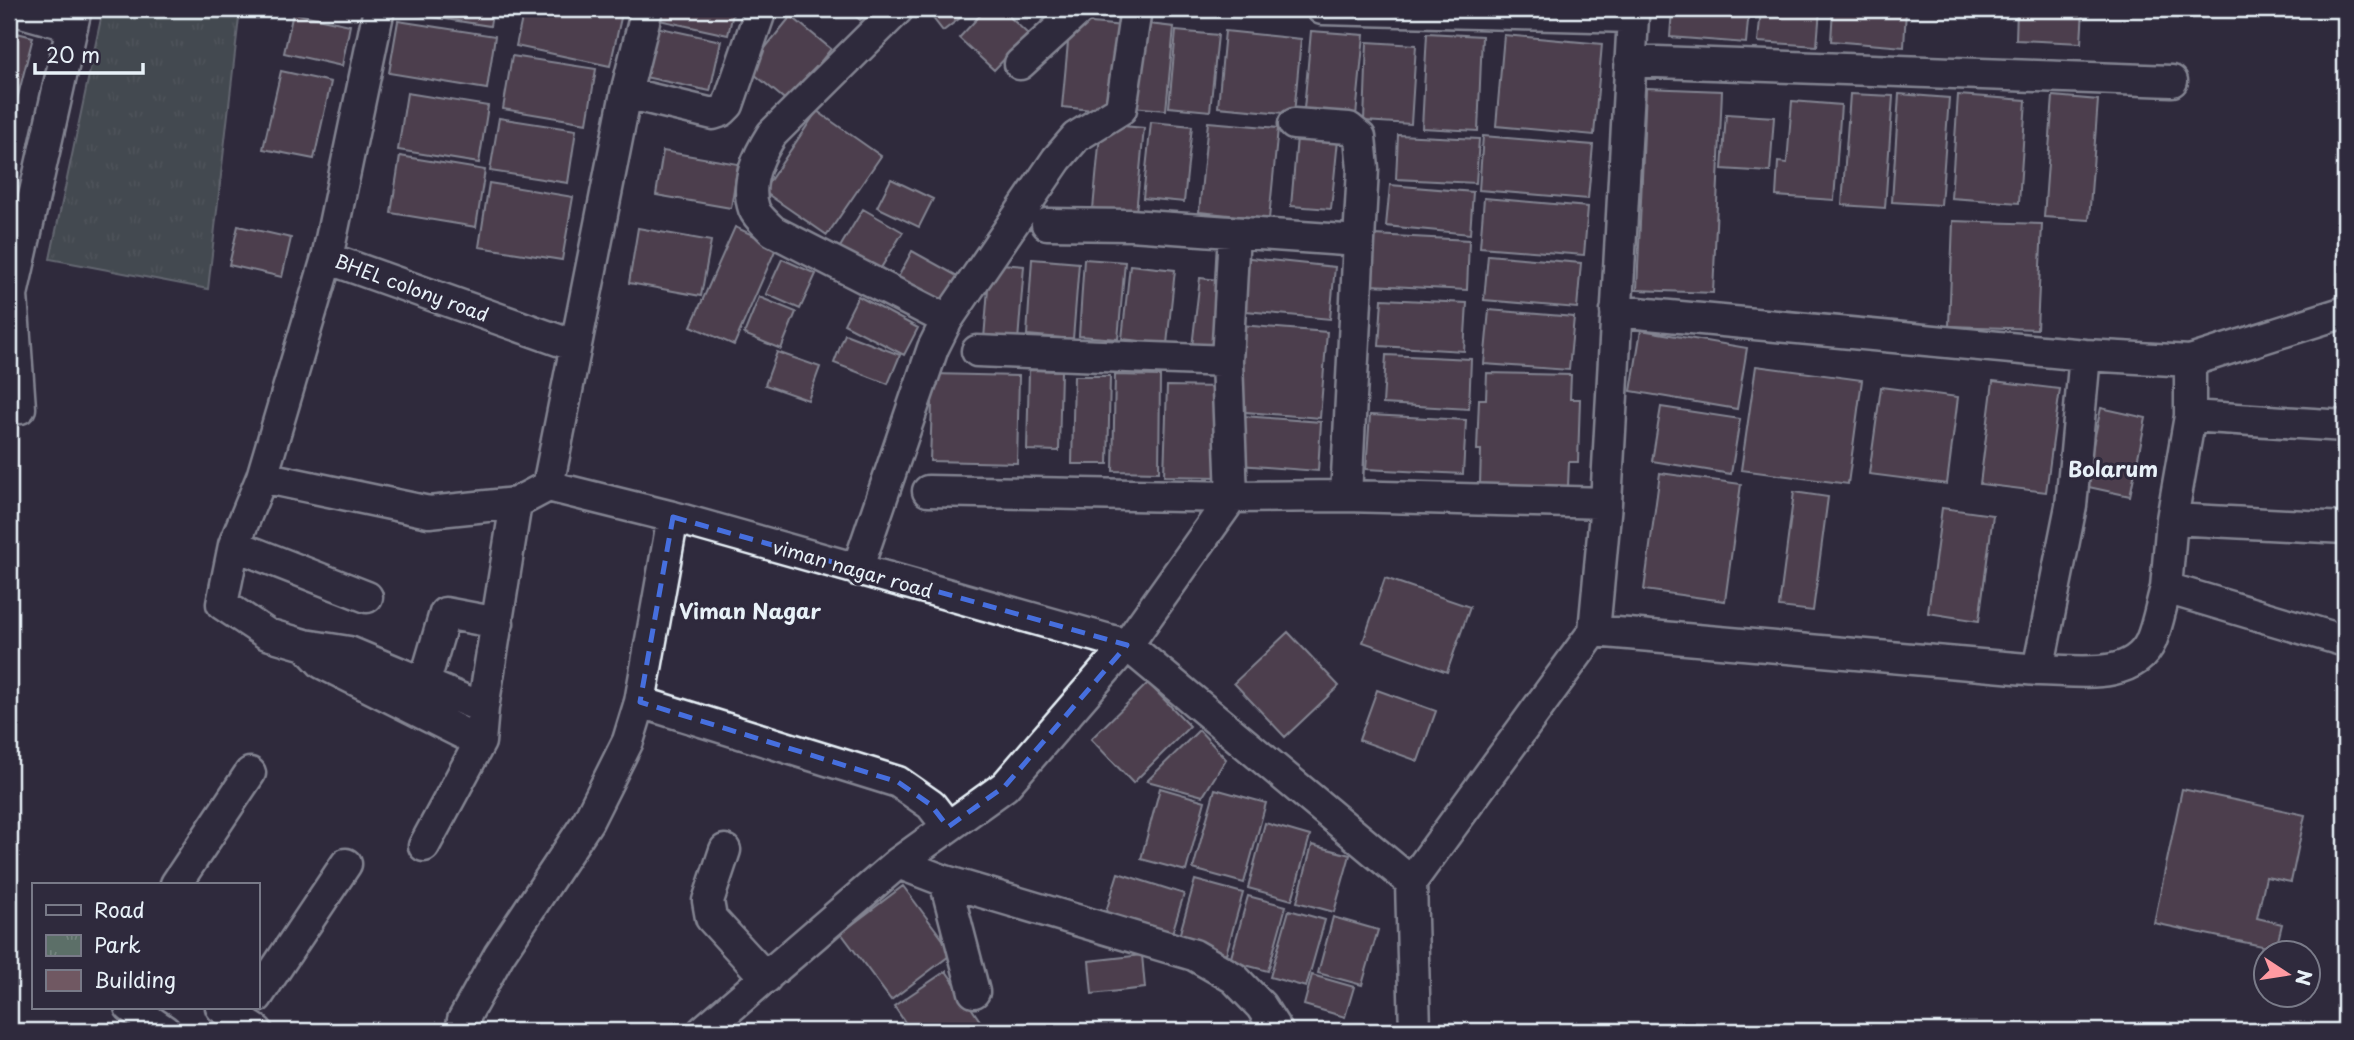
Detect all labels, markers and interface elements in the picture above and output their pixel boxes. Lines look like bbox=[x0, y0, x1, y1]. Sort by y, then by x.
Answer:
scale bar bbox=[35, 32, 144, 76]
text: 20 m bbox=[46, 38, 100, 70]
street label: BHEL colony road bbox=[331, 246, 493, 328]
district label: Bolarum bbox=[2068, 452, 2158, 484]
street label: viman nagar road bbox=[770, 532, 936, 604]
district label: Viman Nagar bbox=[679, 594, 821, 626]
legend bbox=[32, 883, 259, 1009]
text: Road bbox=[94, 893, 145, 925]
text: Park bbox=[94, 928, 141, 960]
north arrow bbox=[2252, 939, 2322, 1009]
text: Building bbox=[94, 963, 176, 995]
text: N bbox=[2289, 967, 2320, 988]

